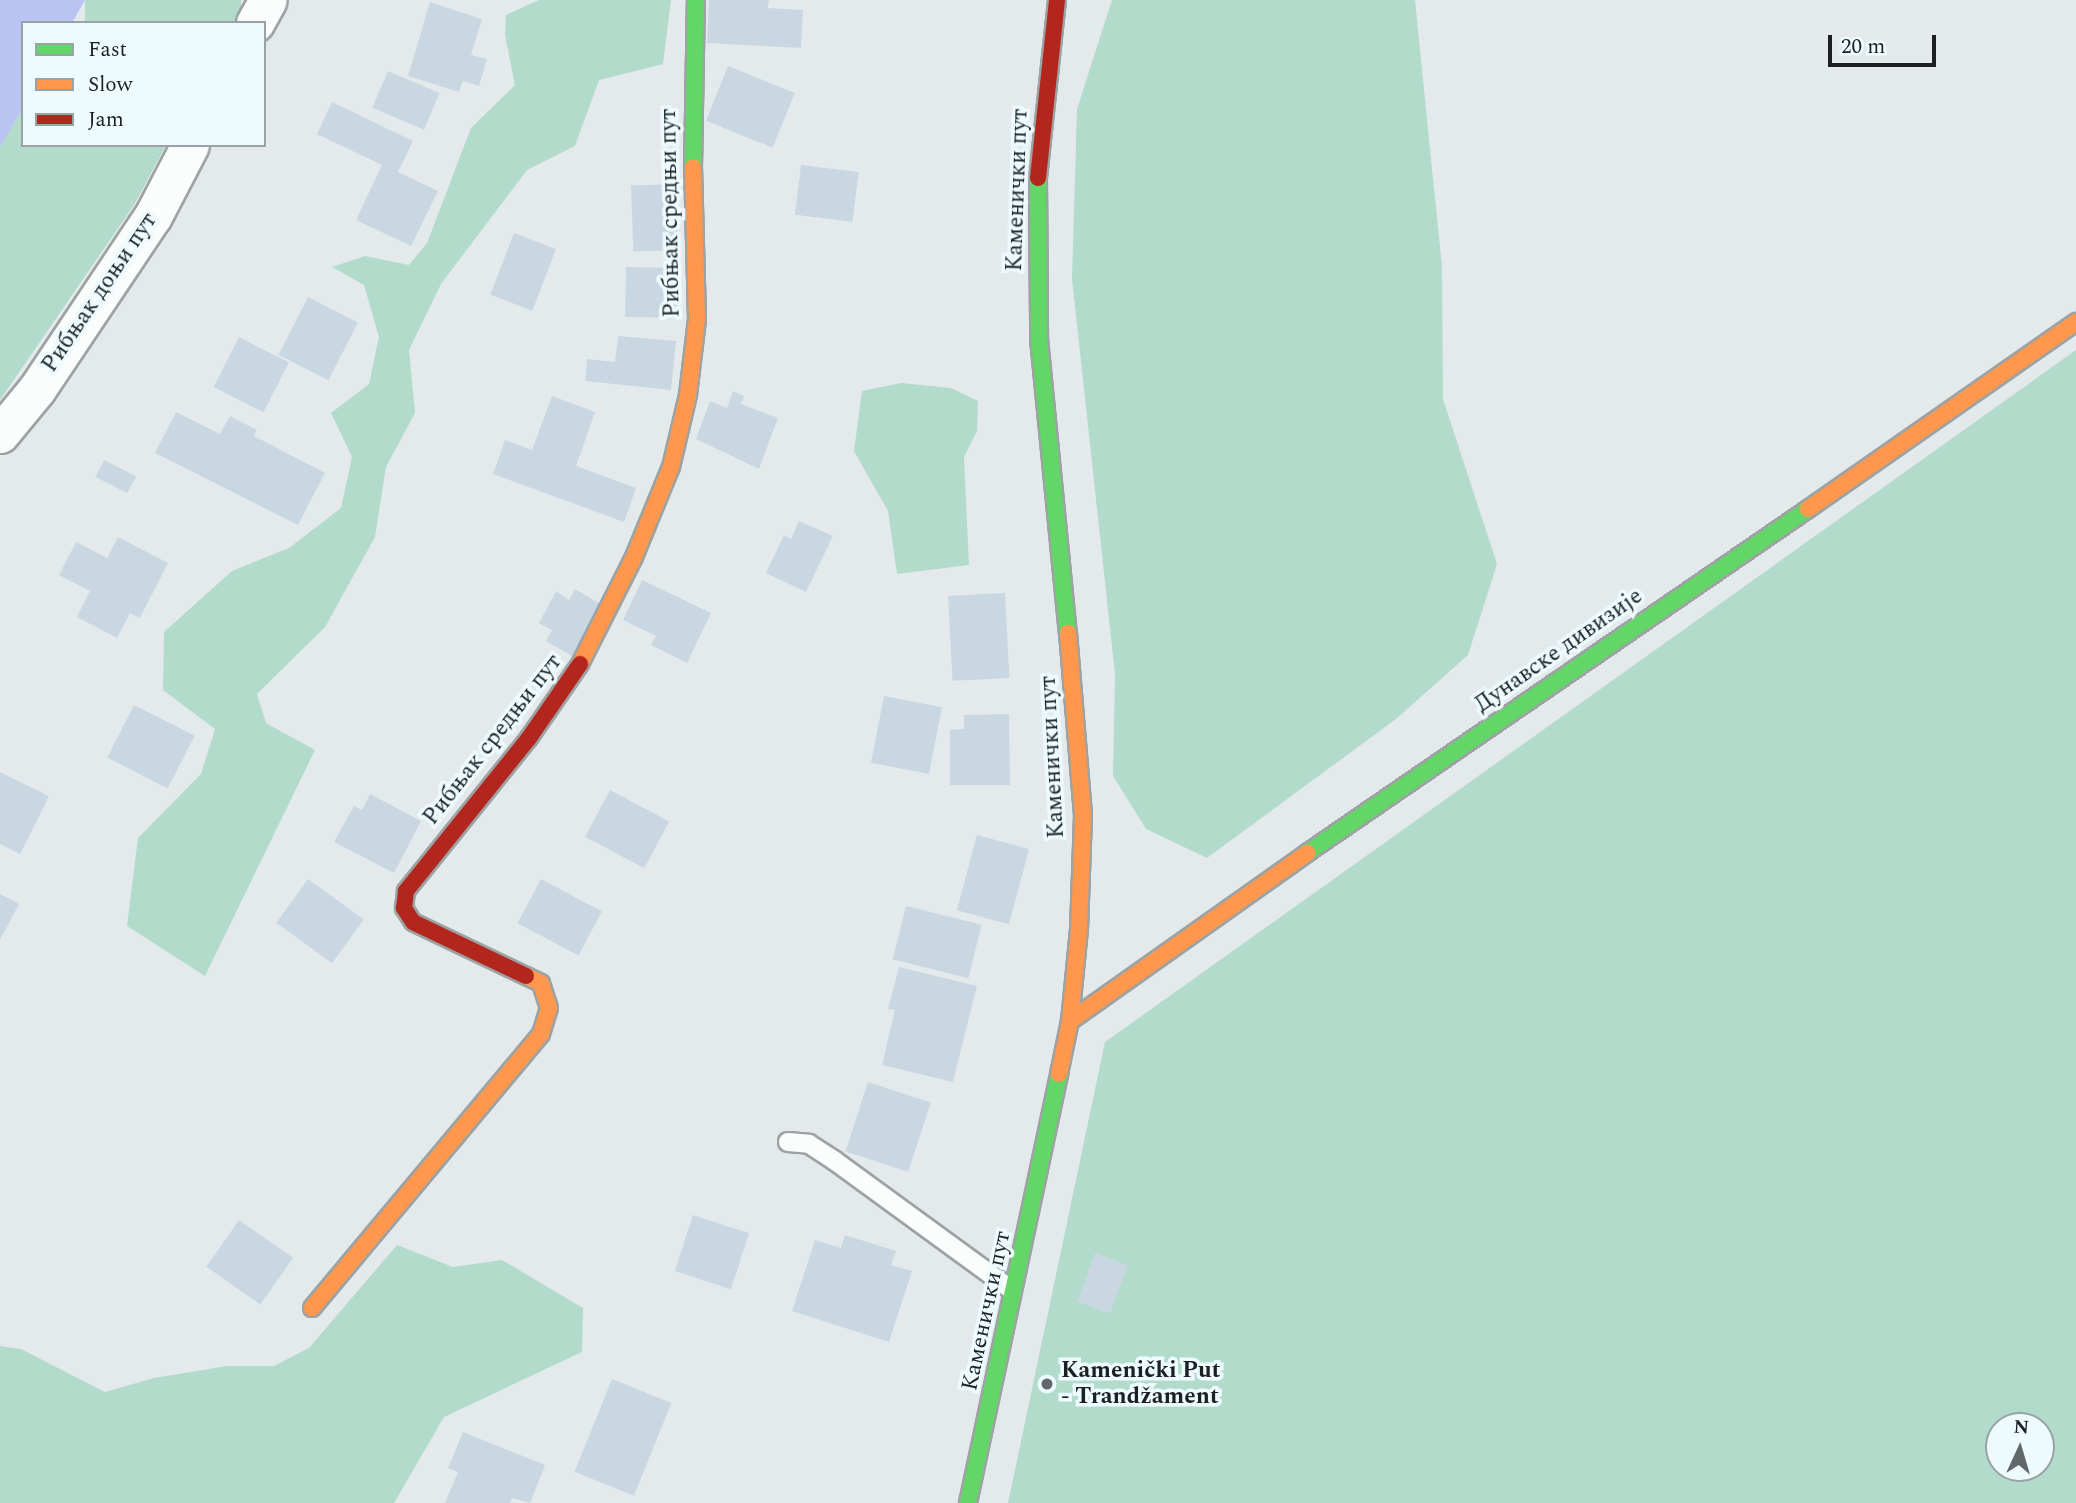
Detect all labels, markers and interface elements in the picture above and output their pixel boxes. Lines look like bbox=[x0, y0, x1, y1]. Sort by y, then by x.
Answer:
legend bbox=[21, 21, 266, 147]
scale bar bbox=[1831, 21, 1940, 65]
text: 20 m bbox=[1841, 31, 1885, 63]
text: Fast bbox=[88, 34, 127, 66]
text: Slow bbox=[88, 69, 132, 101]
text: Jam bbox=[88, 104, 124, 136]
street label: Рибњак средњи пут bbox=[655, 108, 687, 318]
street label: Каменички пут bbox=[1001, 108, 1035, 272]
street label: Рибњак доњи пут bbox=[36, 208, 164, 378]
street label: Дунавске дивизије bbox=[1470, 583, 1648, 719]
street label: Рибњак средњи пут bbox=[418, 649, 568, 831]
street label: Каменички пут bbox=[1035, 675, 1071, 839]
street label: Каменички пут bbox=[957, 1229, 1017, 1393]
place label: Kamenički Put - Trandžament bbox=[1061, 1357, 1221, 1411]
marker: Kamenički Put - Trandžament bbox=[1039, 1376, 1055, 1392]
north arrow bbox=[1985, 1412, 2055, 1482]
text: N bbox=[2013, 1413, 2030, 1443]

